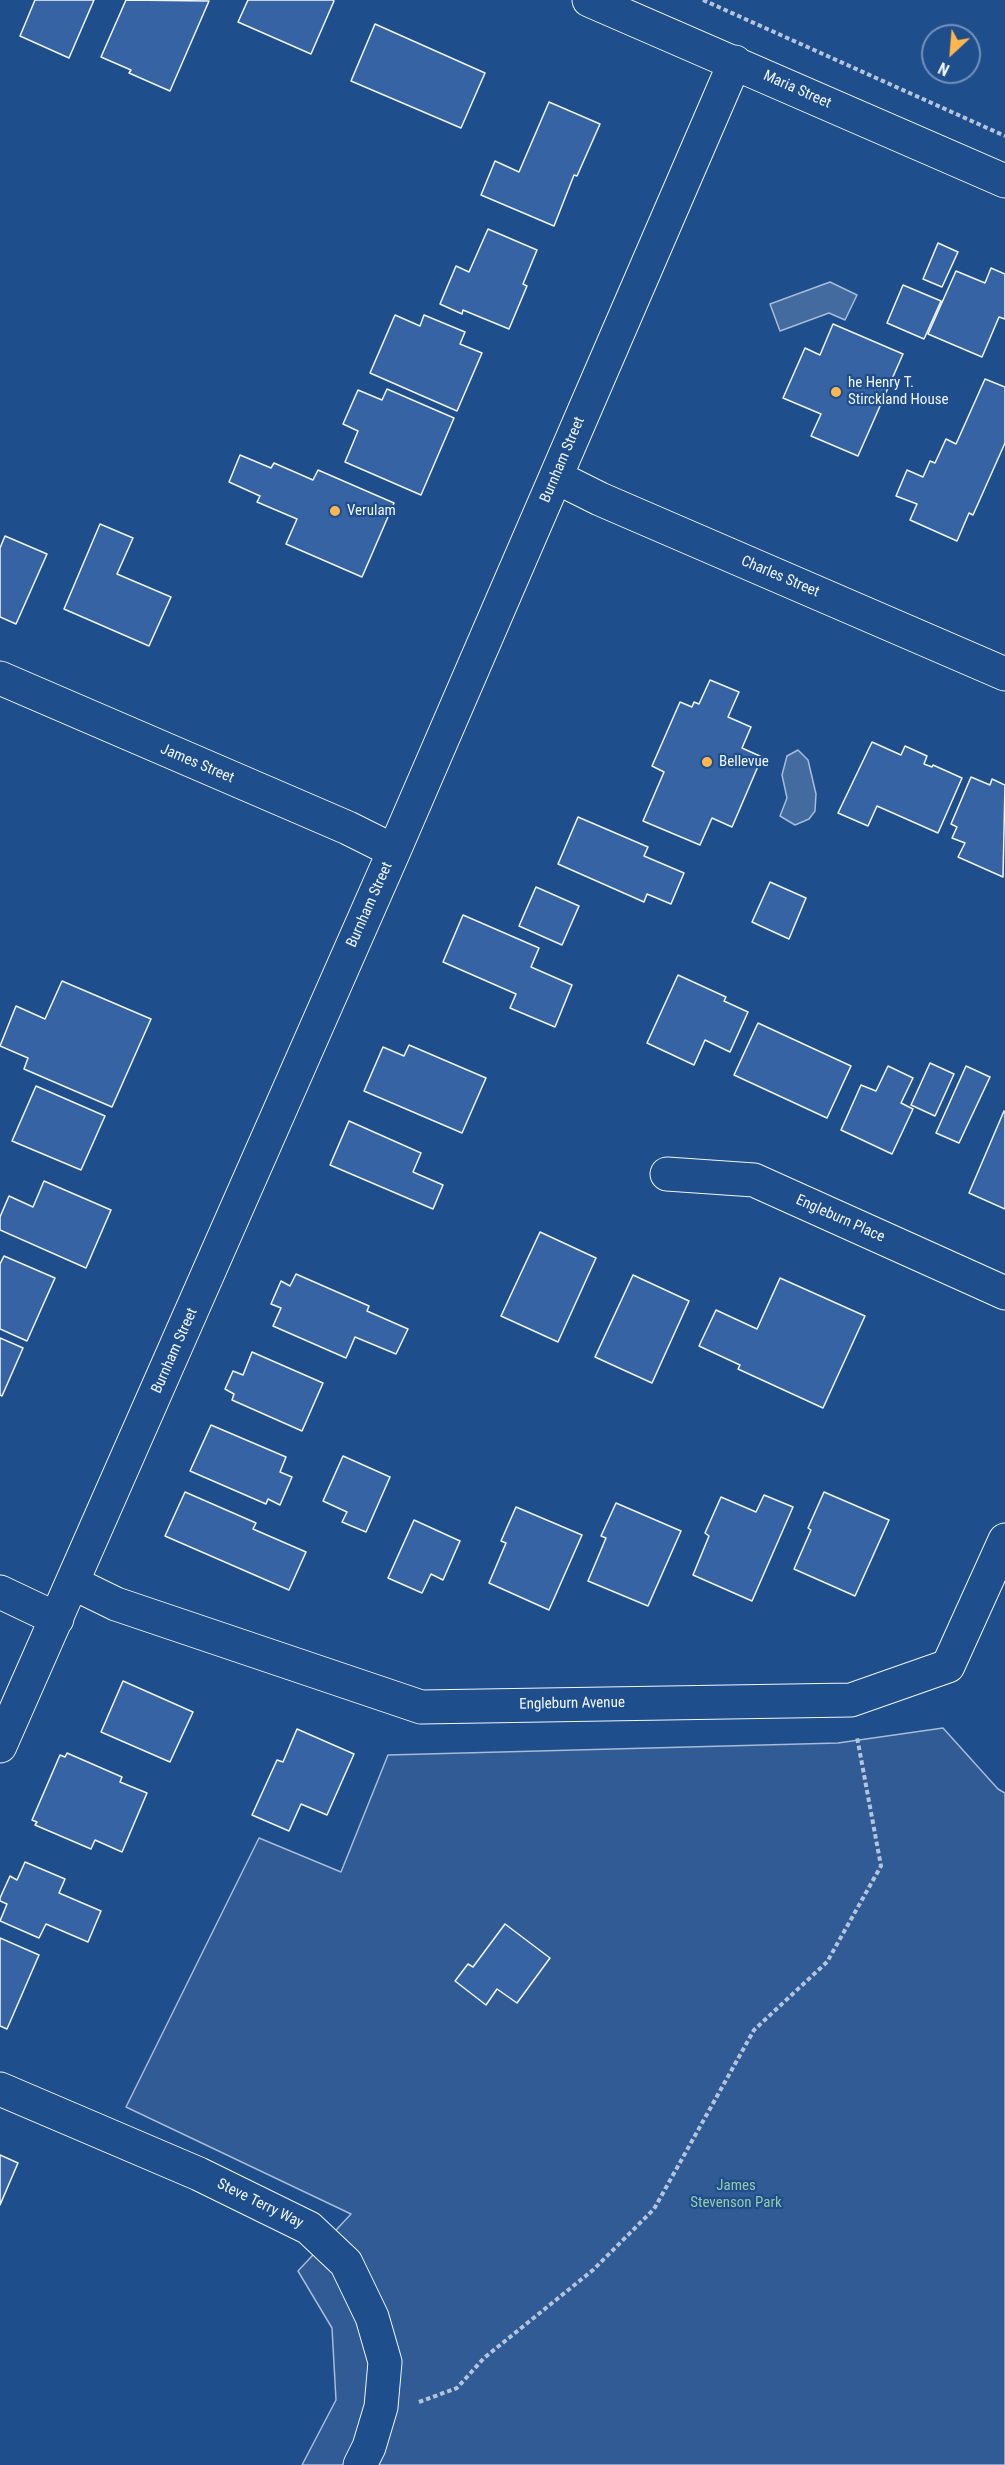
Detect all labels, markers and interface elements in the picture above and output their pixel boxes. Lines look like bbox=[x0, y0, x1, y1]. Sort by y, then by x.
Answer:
north arrow bbox=[921, 24, 981, 84]
text: N bbox=[935, 58, 952, 80]
street label: Maria Street bbox=[760, 67, 834, 113]
place label: he Henry T. Stirckland House bbox=[848, 374, 949, 409]
marker: he Henry T. Stirckland House bbox=[829, 385, 843, 399]
street label: Burnham Street bbox=[537, 414, 589, 506]
place label: Verulam bbox=[347, 502, 396, 520]
marker: Verulam bbox=[328, 504, 342, 518]
street label: Charles Street bbox=[738, 552, 822, 602]
street label: James Street bbox=[157, 740, 237, 788]
place label: Bellevue bbox=[719, 753, 769, 771]
marker: Bellevue bbox=[700, 755, 714, 769]
street label: Burnham Street bbox=[343, 860, 397, 950]
street label: Engleburn Place bbox=[793, 1191, 887, 1247]
street label: Burnham Street bbox=[148, 1306, 202, 1396]
street label: Engleburn Avenue bbox=[519, 1694, 625, 1714]
street label: Steve Terry Way bbox=[214, 2175, 306, 2233]
park label: James Stevenson Park bbox=[690, 2177, 782, 2212]

